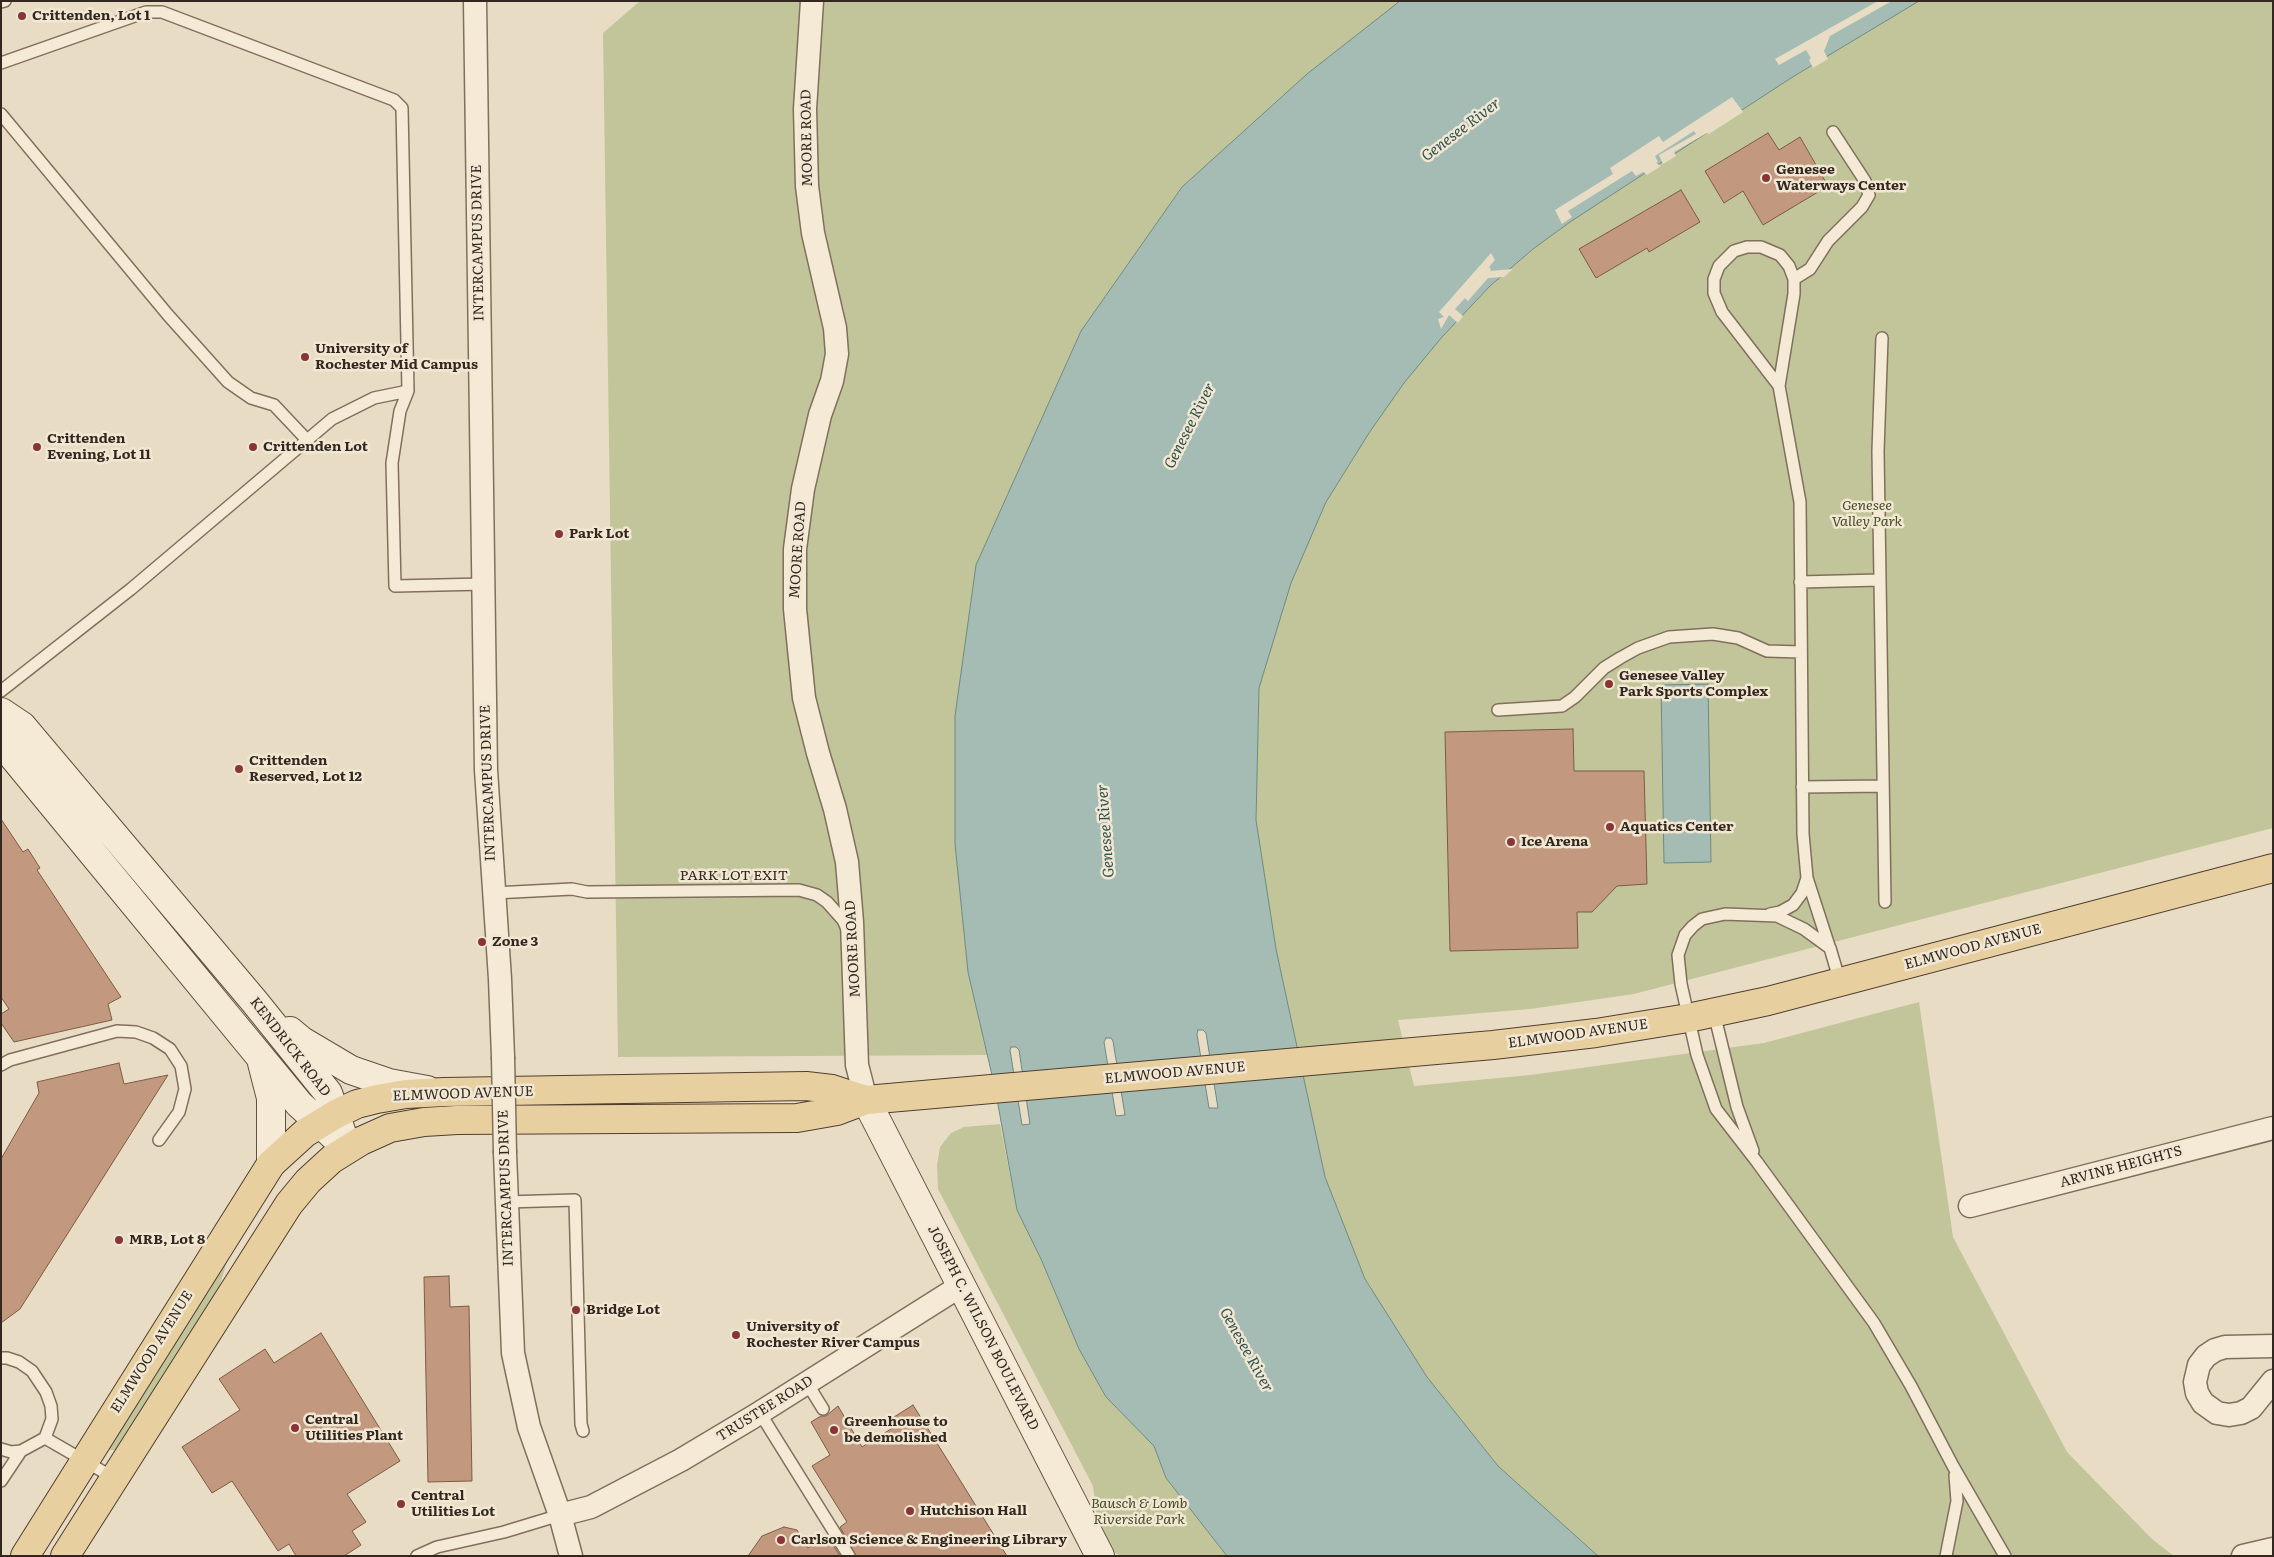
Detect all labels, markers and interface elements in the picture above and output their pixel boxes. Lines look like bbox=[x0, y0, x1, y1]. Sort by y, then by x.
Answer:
place label: Crittenden, Lot 1 bbox=[32, 8, 150, 24]
marker: Crittenden, Lot 1 bbox=[16, 10, 28, 22]
street label: MOORE ROAD bbox=[798, 89, 816, 187]
water label: Genesee River bbox=[1418, 95, 1504, 165]
place label: Genesee Waterways Center bbox=[1776, 162, 1906, 194]
street label: INTERCAMPUS DRIVE bbox=[468, 164, 488, 322]
marker: Genesee Waterways Center bbox=[1760, 172, 1772, 184]
place label: University of Rochester Mid Campus bbox=[315, 341, 478, 374]
marker: University of Rochester Mid Campus bbox=[299, 351, 311, 363]
water label: Genesee River bbox=[1161, 380, 1219, 472]
place label: Crittenden Evening, Lot 11 bbox=[47, 431, 151, 464]
place label: Crittenden Lot bbox=[263, 439, 368, 455]
marker: Crittenden Evening, Lot 11 bbox=[31, 441, 43, 453]
marker: Crittenden Lot bbox=[247, 441, 259, 453]
park label: Genesee Valley Park bbox=[1832, 498, 1902, 530]
street label: MOORE ROAD bbox=[786, 501, 810, 599]
place label: Park Lot bbox=[569, 526, 629, 542]
marker: Park Lot bbox=[553, 528, 565, 540]
place label: Genesee Valley Park Sports Complex bbox=[1619, 668, 1768, 700]
marker: Genesee Valley Park Sports Complex bbox=[1603, 678, 1615, 690]
street label: INTERCAMPUS DRIVE bbox=[477, 704, 499, 862]
place label: Crittenden Reserved, Lot 12 bbox=[249, 753, 362, 786]
marker: Crittenden Reserved, Lot 12 bbox=[233, 763, 245, 775]
water label: Genesee River bbox=[1094, 784, 1118, 878]
place label: Aquatics Center bbox=[1620, 819, 1734, 835]
marker: Aquatics Center bbox=[1604, 821, 1616, 833]
place label: Ice Arena bbox=[1521, 834, 1588, 850]
marker: Ice Arena bbox=[1505, 836, 1517, 848]
street label: PARK LOT EXIT bbox=[680, 868, 788, 884]
street label: MOORE ROAD bbox=[842, 900, 864, 998]
street label: ELMWOOD AVENUE bbox=[1903, 921, 2043, 973]
place label: Zone 3 bbox=[492, 934, 538, 950]
marker: Zone 3 bbox=[476, 936, 488, 948]
street label: KENDRICK ROAD bbox=[246, 994, 334, 1100]
street label: ELMWOOD AVENUE bbox=[1507, 1016, 1649, 1052]
street label: ELMWOOD AVENUE bbox=[1104, 1058, 1246, 1088]
street label: ELMWOOD AVENUE bbox=[392, 1083, 534, 1105]
street label: INTERCAMPUS DRIVE bbox=[495, 1109, 517, 1267]
street label: ARVINE HEIGHTS bbox=[2058, 1143, 2184, 1191]
street label: JOSEPH C. WILSON BOULEVARD bbox=[924, 1223, 1042, 1433]
place label: MRB, Lot 8 bbox=[129, 1232, 205, 1248]
marker: MRB, Lot 8 bbox=[113, 1234, 125, 1246]
street label: ELMWOOD AVENUE bbox=[107, 1288, 197, 1416]
place label: Bridge Lot bbox=[586, 1302, 660, 1318]
marker: Bridge Lot bbox=[570, 1304, 582, 1316]
water label: Genesee River bbox=[1215, 1305, 1277, 1395]
place label: University of Rochester River Campus bbox=[746, 1319, 920, 1351]
marker: University of Rochester River Campus bbox=[730, 1329, 742, 1341]
street label: TRUSTEE ROAD bbox=[714, 1373, 816, 1445]
place label: Central Utilities Plant bbox=[305, 1412, 403, 1444]
place label: Greenhouse to be demolished bbox=[844, 1414, 948, 1446]
marker: Central Utilities Plant bbox=[289, 1422, 301, 1434]
marker: Greenhouse to be demolished bbox=[828, 1424, 840, 1436]
place label: Central Utilities Lot bbox=[411, 1488, 495, 1520]
park label: Bausch & Lomb Riverside Park bbox=[1091, 1496, 1187, 1528]
marker: Central Utilities Lot bbox=[395, 1498, 407, 1510]
place label: Hutchison Hall bbox=[920, 1503, 1027, 1519]
marker: Hutchison Hall bbox=[904, 1505, 916, 1517]
place label: Carlson Science & Engineering Library bbox=[791, 1532, 1067, 1548]
marker: Carlson Science & Engineering Library bbox=[775, 1534, 787, 1546]

